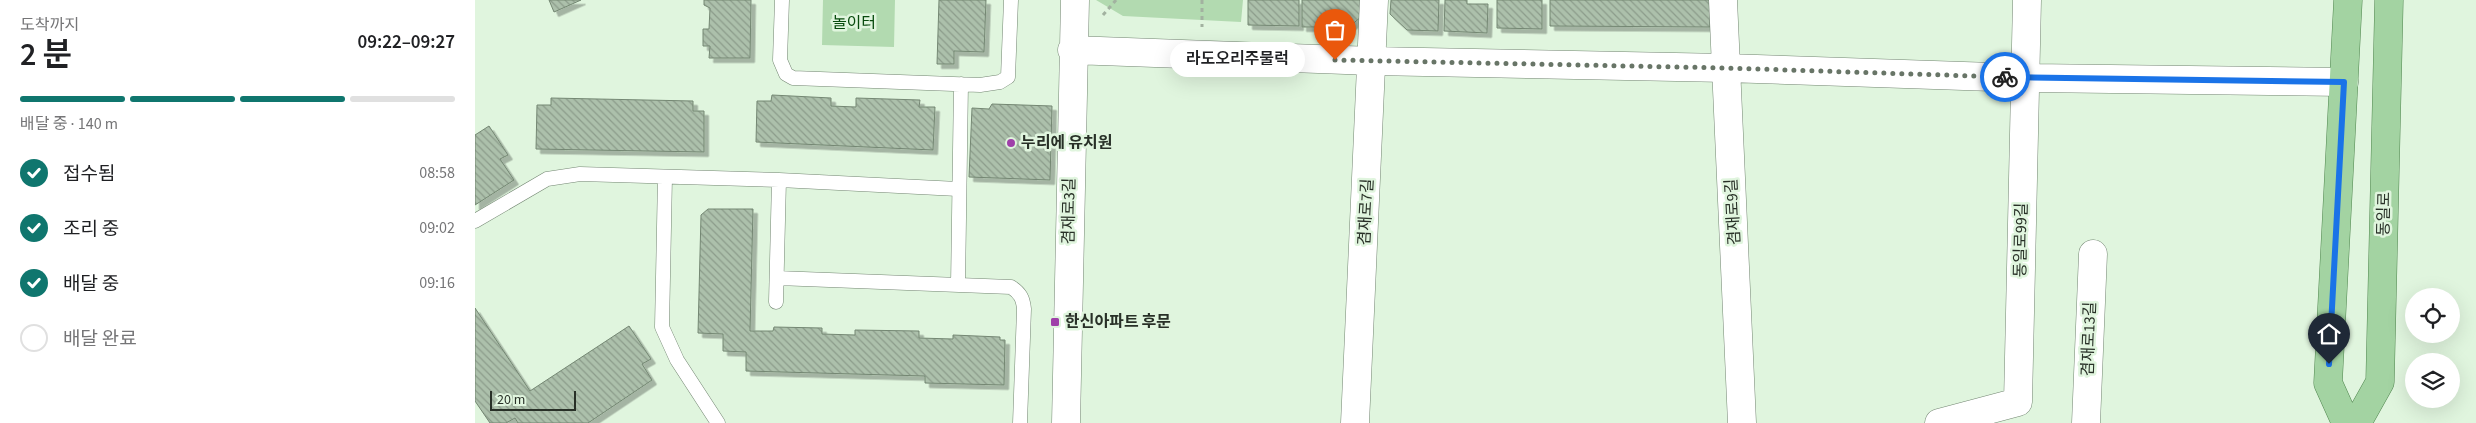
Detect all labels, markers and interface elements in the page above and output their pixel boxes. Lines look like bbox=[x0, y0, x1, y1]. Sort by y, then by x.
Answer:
pin bbox=[1314, 9, 1356, 60]
park label: 놀이터 bbox=[832, 12, 876, 34]
text: 도착까지 bbox=[20, 14, 79, 36]
icon: bag bbox=[1321, 16, 1349, 44]
text: 09:22–09:27 bbox=[357, 29, 455, 56]
text: 2 분 bbox=[20, 32, 72, 78]
callout: 라도오리주물럭 bbox=[1170, 42, 1305, 78]
text: 라도오리주물럭 bbox=[1186, 48, 1289, 70]
courier bbox=[1980, 52, 2030, 102]
icon: bike bbox=[1991, 63, 2019, 91]
text: 배달 중 · 140 m bbox=[20, 113, 118, 135]
place label: 누리에 유치원 bbox=[1021, 132, 1113, 154]
marker: 누리에 유치원 bbox=[1005, 137, 1017, 149]
icon: check bbox=[20, 159, 48, 187]
text: 접수됨 bbox=[63, 161, 115, 188]
text: 08:58 bbox=[419, 162, 455, 184]
street label: 겸재로3길 bbox=[1057, 177, 1081, 245]
street label: 겸재로7길 bbox=[1353, 178, 1379, 246]
street label: 겸재로9길 bbox=[1720, 178, 1746, 246]
street label: 동일로 bbox=[2373, 191, 2395, 236]
street label: 동일로99길 bbox=[2009, 202, 2033, 278]
icon: check bbox=[20, 214, 48, 242]
text: 조리 중 bbox=[63, 216, 119, 243]
text: 09:02 bbox=[419, 217, 455, 239]
icon: check bbox=[20, 269, 48, 297]
text: 배달 중 bbox=[63, 271, 119, 298]
text: 09:16 bbox=[419, 272, 455, 294]
map controls bbox=[2405, 288, 2460, 408]
button: locate bbox=[2405, 288, 2460, 343]
street label: 겸재로13길 bbox=[2077, 301, 2101, 377]
place label: 한신아파트 후문 bbox=[1065, 311, 1171, 333]
pin bbox=[2308, 313, 2350, 364]
marker: 한신아파트 후문 bbox=[1049, 316, 1061, 328]
icon: home bbox=[2315, 320, 2343, 348]
text: 배달 완료 bbox=[63, 326, 137, 353]
button: layers bbox=[2405, 353, 2460, 408]
scale bar bbox=[490, 388, 576, 411]
text: 20 m bbox=[497, 390, 525, 410]

